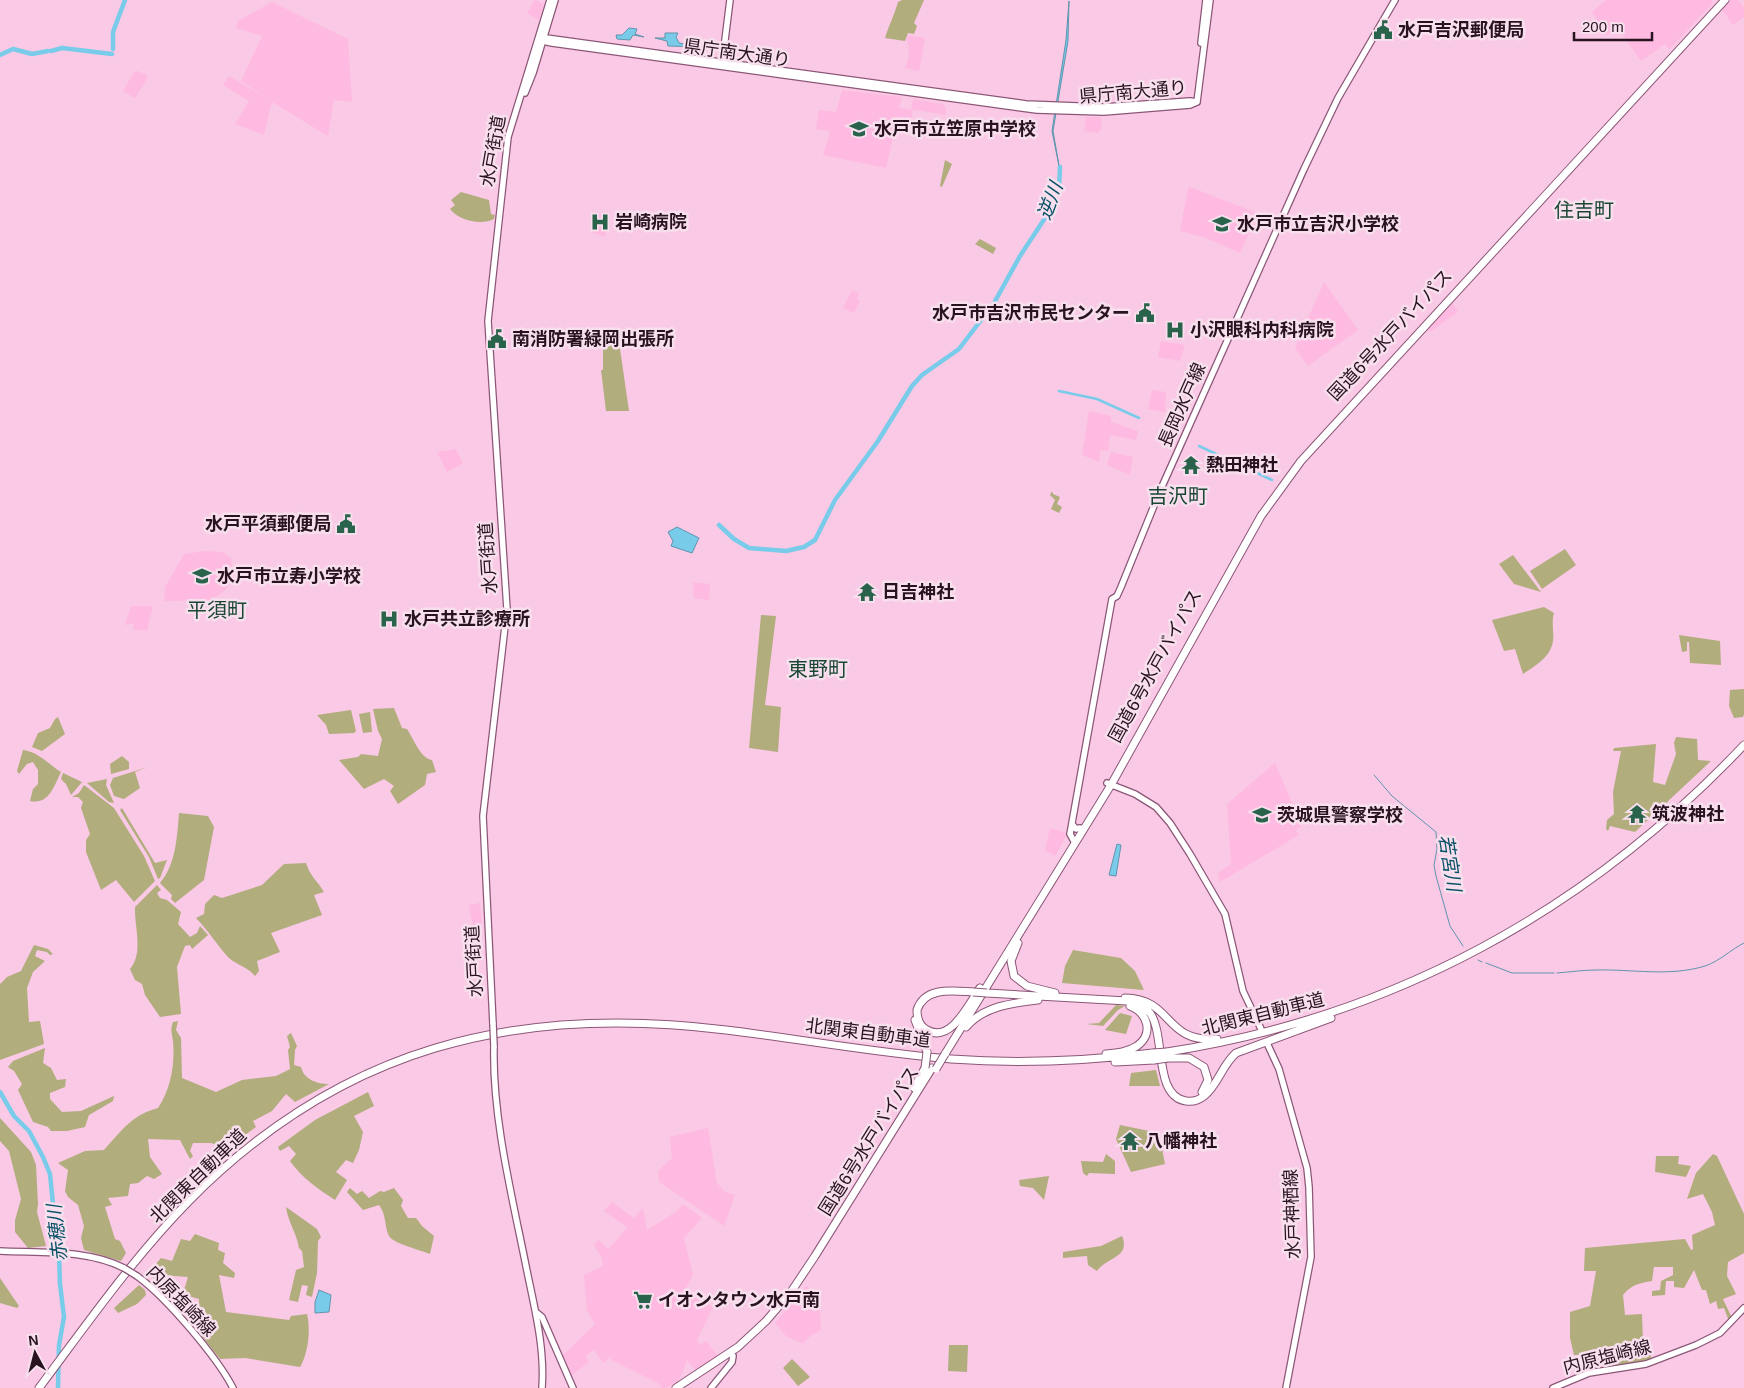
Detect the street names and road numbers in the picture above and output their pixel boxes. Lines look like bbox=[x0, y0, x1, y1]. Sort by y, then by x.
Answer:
street label: 県庁南大通り bbox=[682, 36, 792, 70]
street label: 県庁南大通り bbox=[1078, 77, 1188, 107]
street label: 水戸街道 bbox=[477, 114, 509, 188]
street label: 国道6号水戸バイパス bbox=[1324, 265, 1456, 405]
street label: 長岡水戸線 bbox=[1155, 360, 1209, 450]
street label: 水戸街道 bbox=[476, 521, 500, 595]
street label: 国道6号水戸バイパス bbox=[1105, 586, 1205, 746]
street label: 水戸街道 bbox=[462, 925, 486, 997]
street label: 北関東自動車道 bbox=[1199, 989, 1327, 1039]
street label: 北関東自動車道 bbox=[804, 1015, 932, 1051]
street label: 国道6号水戸バイパス bbox=[815, 1063, 923, 1219]
street label: 北関東自動車道 bbox=[146, 1125, 250, 1227]
street label: 水戸神栖線 bbox=[1280, 1169, 1304, 1259]
street label: 内原塩崎線 bbox=[143, 1262, 219, 1340]
street label: 内原塩崎線 bbox=[1561, 1336, 1653, 1378]

